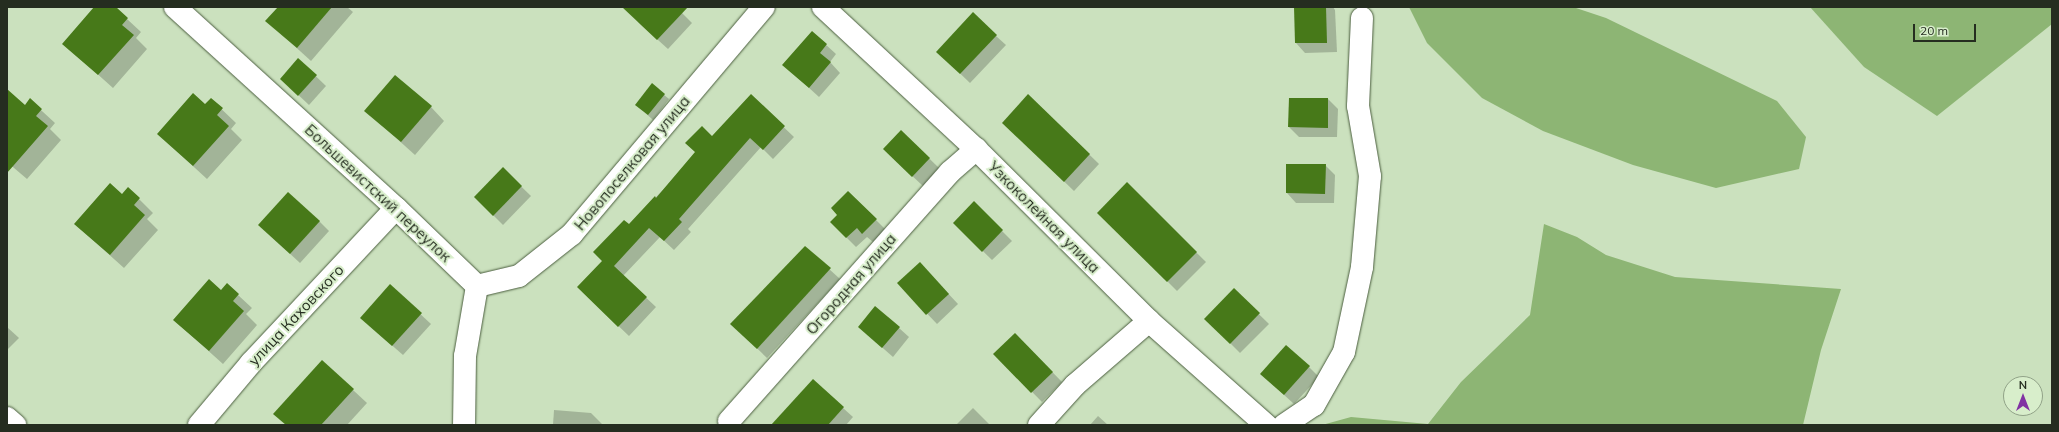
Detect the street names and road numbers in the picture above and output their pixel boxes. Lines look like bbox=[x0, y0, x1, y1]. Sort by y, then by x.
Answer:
street label: Новопоселковая улица bbox=[571, 92, 693, 234]
street label: Большевистский переулок bbox=[301, 121, 455, 265]
street label: Узкоколейная улица bbox=[984, 157, 1104, 277]
street label: Огородная улица bbox=[802, 230, 900, 338]
street label: улица Каховского bbox=[245, 261, 347, 369]

